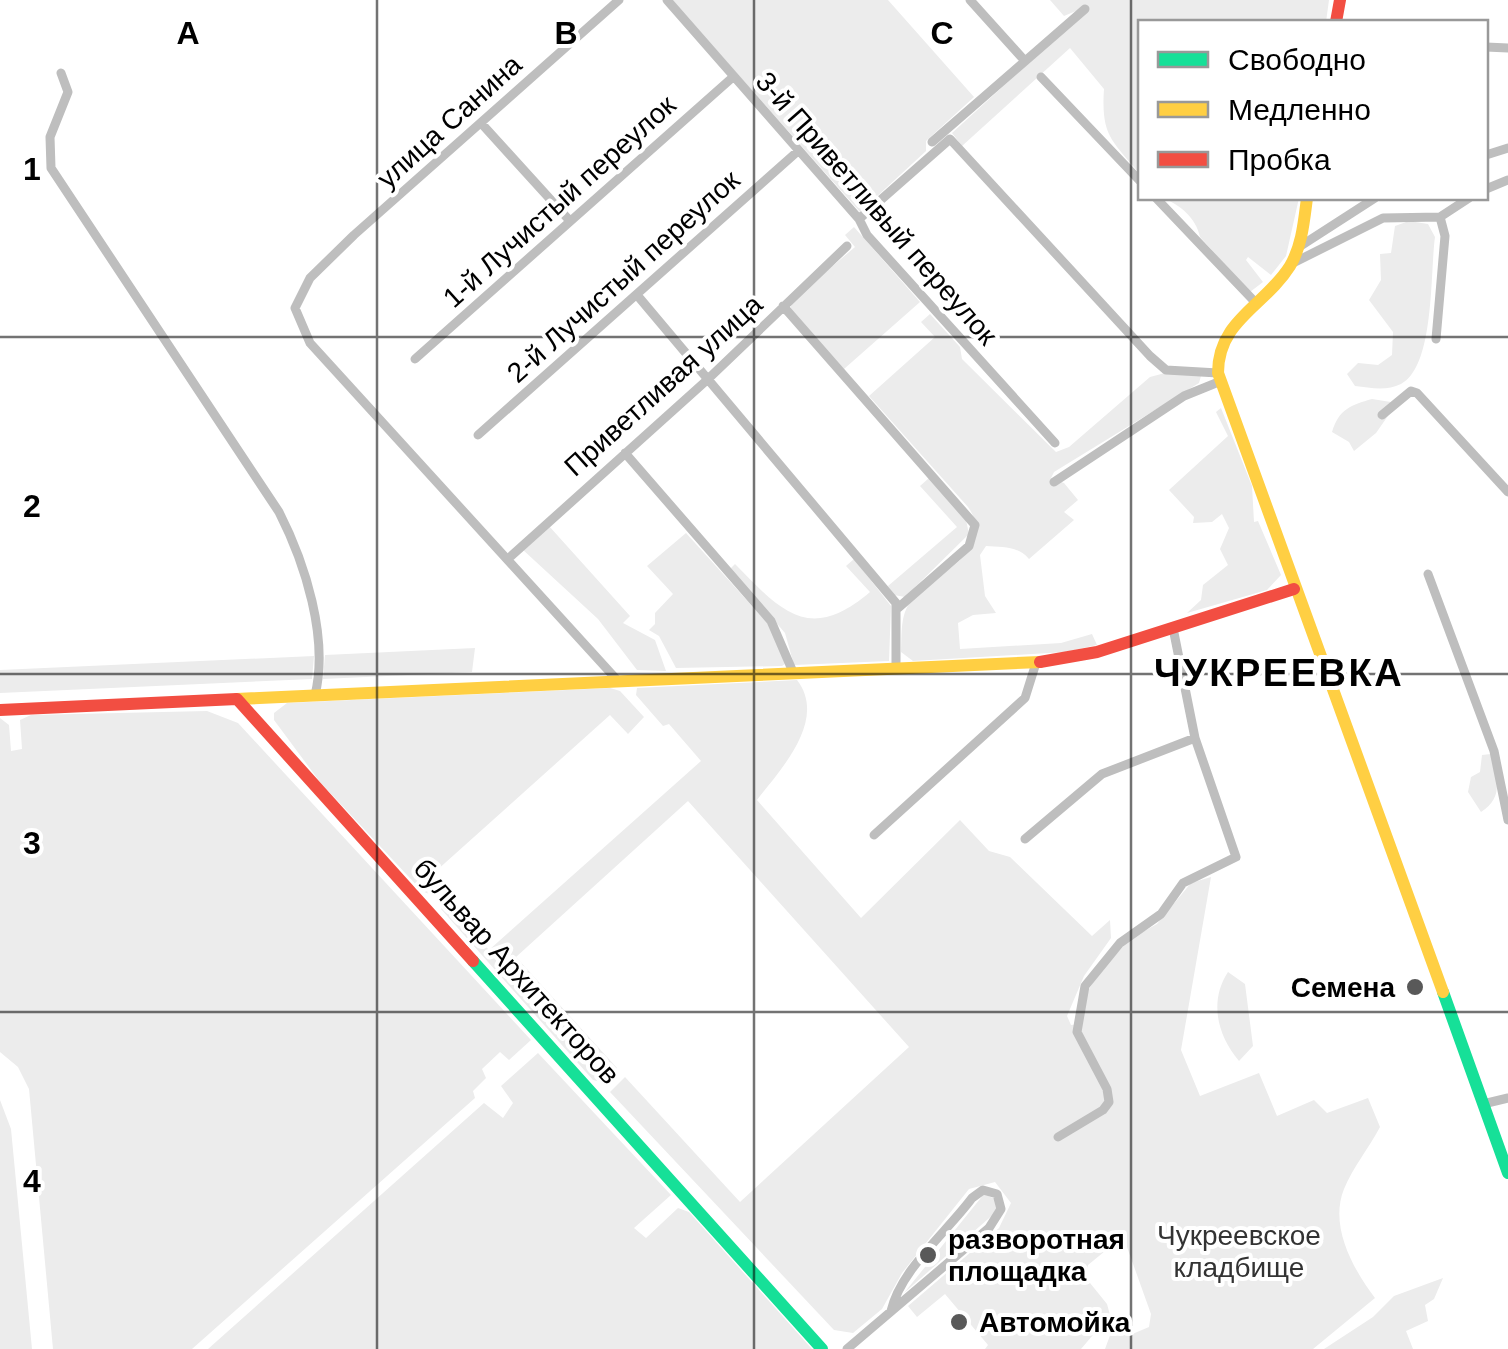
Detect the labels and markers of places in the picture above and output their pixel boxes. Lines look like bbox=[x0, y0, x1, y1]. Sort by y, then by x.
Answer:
place label: Семена bbox=[1291, 972, 1395, 1003]
marker: Семена bbox=[1404, 976, 1426, 998]
place label: разворотная площадка bbox=[948, 1224, 1125, 1287]
marker: разворотная площадка bbox=[917, 1244, 939, 1266]
place label: Автомойка bbox=[979, 1307, 1131, 1338]
marker: Автомойка bbox=[948, 1311, 970, 1333]

